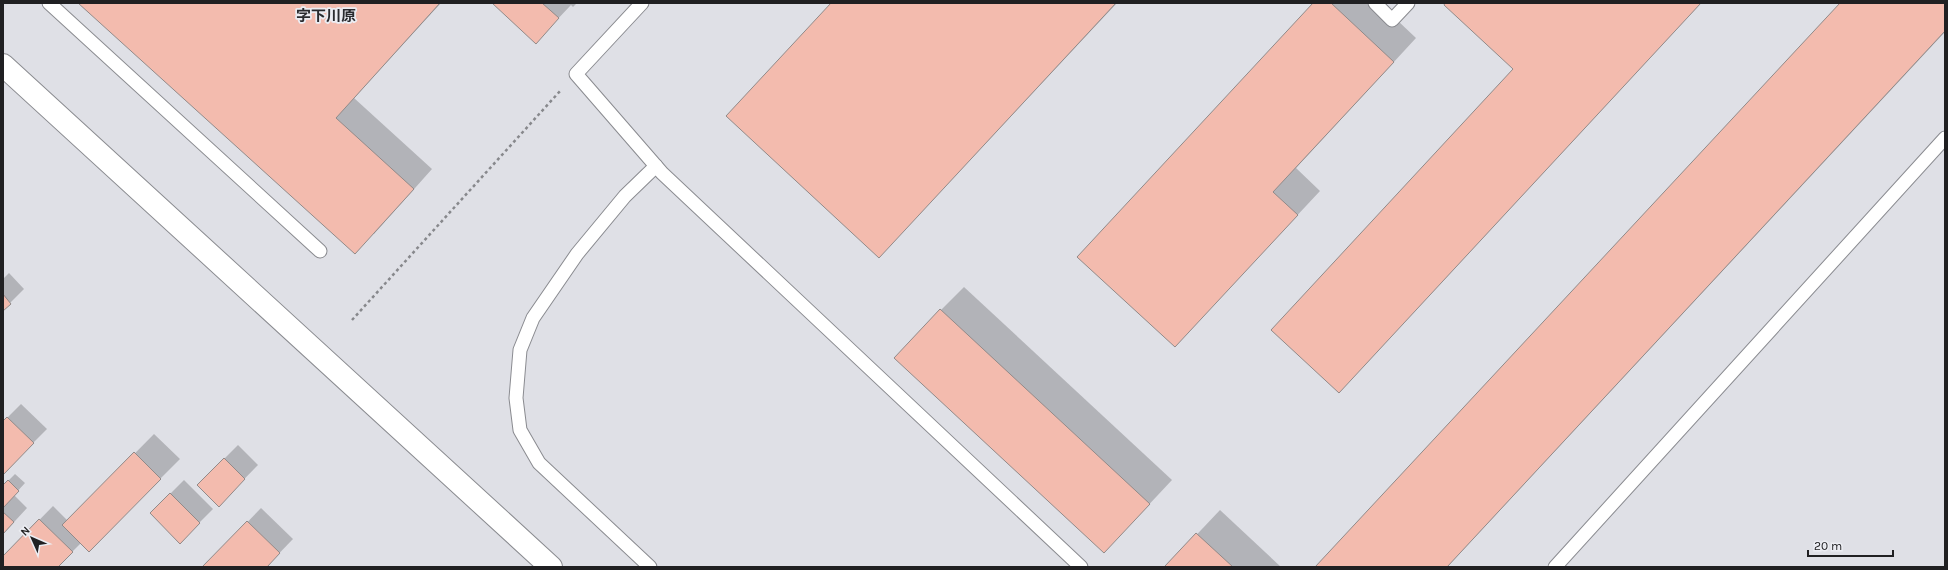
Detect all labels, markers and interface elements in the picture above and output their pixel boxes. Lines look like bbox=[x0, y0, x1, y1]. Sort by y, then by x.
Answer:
district label: 字下川原 bbox=[296, 7, 356, 25]
north arrow bbox=[12, 518, 52, 558]
text: N bbox=[18, 524, 33, 539]
scale bar bbox=[1808, 532, 1893, 558]
text: 20 m bbox=[1814, 539, 1842, 553]

